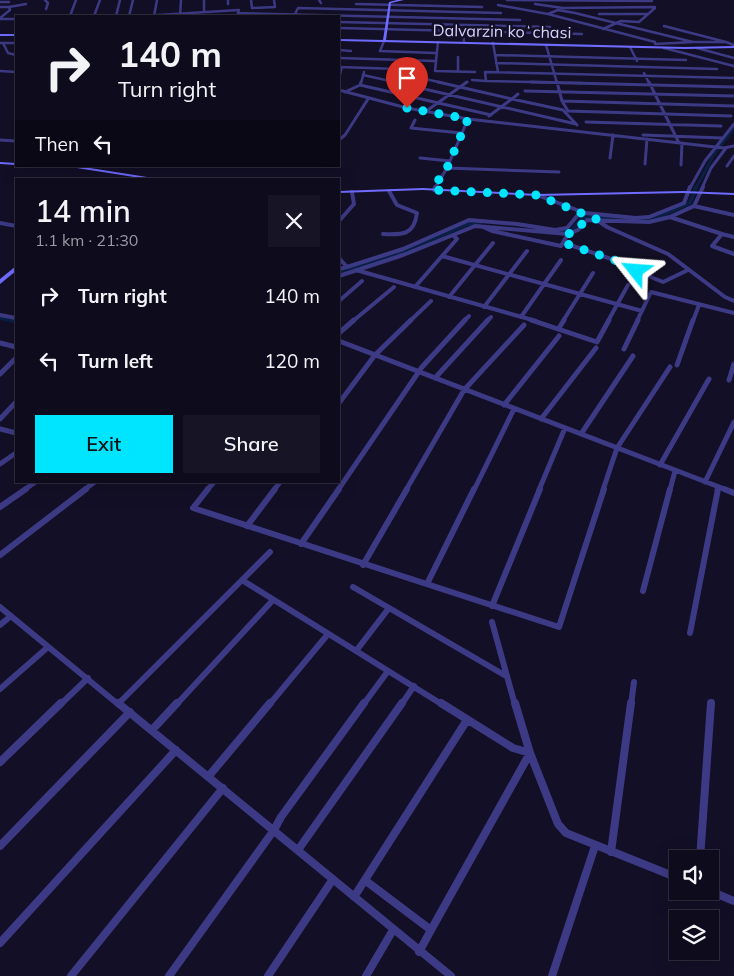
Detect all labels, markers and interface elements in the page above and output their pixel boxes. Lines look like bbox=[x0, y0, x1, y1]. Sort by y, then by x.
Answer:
street label: Dalvarzin koʻchasi bbox=[433, 20, 571, 42]
text: 140 m bbox=[118, 32, 222, 76]
icon: right bbox=[35, 35, 100, 100]
pin bbox=[386, 57, 428, 108]
icon: arrive bbox=[393, 64, 421, 92]
text: Turn right bbox=[118, 75, 216, 103]
icon: left bbox=[89, 130, 117, 158]
text: Then bbox=[35, 132, 79, 156]
text: 14 min bbox=[35, 192, 131, 230]
button: close bbox=[268, 195, 320, 247]
text: 1.1 km · 21:30 bbox=[35, 230, 138, 250]
position arrow bbox=[609, 244, 661, 296]
icon: right bbox=[35, 282, 63, 310]
text: Turn right bbox=[78, 284, 167, 308]
text: 140 m bbox=[264, 284, 320, 308]
icon: left bbox=[35, 347, 63, 375]
text: Turn left bbox=[78, 349, 153, 373]
text: 120 m bbox=[264, 349, 320, 373]
button: Exit bbox=[35, 415, 173, 473]
button: Share bbox=[183, 415, 320, 473]
map controls bbox=[669, 850, 719, 960]
button: sound bbox=[669, 850, 719, 900]
button: layers bbox=[669, 910, 719, 960]

